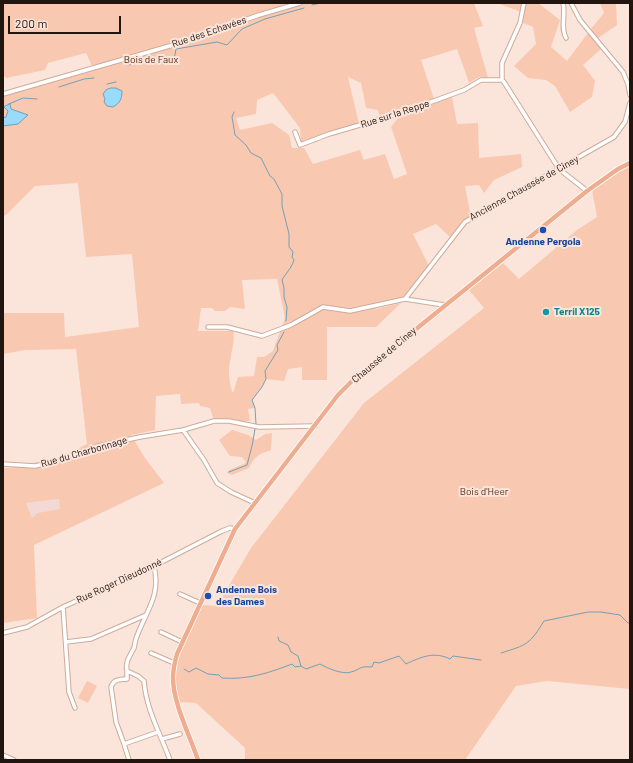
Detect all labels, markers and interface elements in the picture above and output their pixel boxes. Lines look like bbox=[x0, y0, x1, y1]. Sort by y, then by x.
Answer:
scale bar bbox=[10, 8, 123, 34]
street label: Rue des Echavées bbox=[170, 14, 248, 50]
text: 200 m bbox=[15, 16, 47, 30]
park label: Bois de Faux bbox=[124, 54, 178, 66]
street label: Rue sur la Reppe bbox=[359, 97, 431, 131]
street label: Ancienne Chaussée de Ciney bbox=[467, 153, 581, 223]
marker: Andenne Pergola bbox=[538, 225, 548, 235]
place label: Andenne Pergola bbox=[505, 236, 581, 248]
place label: Terril X125 bbox=[554, 306, 600, 318]
marker: Terril X125 bbox=[541, 307, 551, 317]
street label: Chaussée de Ciney bbox=[349, 324, 419, 386]
street label: Rue du Charbonnage bbox=[39, 434, 129, 470]
park label: Bois d'Heer bbox=[460, 486, 508, 498]
street label: Rue Roger Dieudonné bbox=[74, 556, 164, 606]
place label: Andenne Bois des Dames bbox=[216, 584, 277, 608]
marker: Andenne Bois des Dames bbox=[203, 591, 213, 601]

